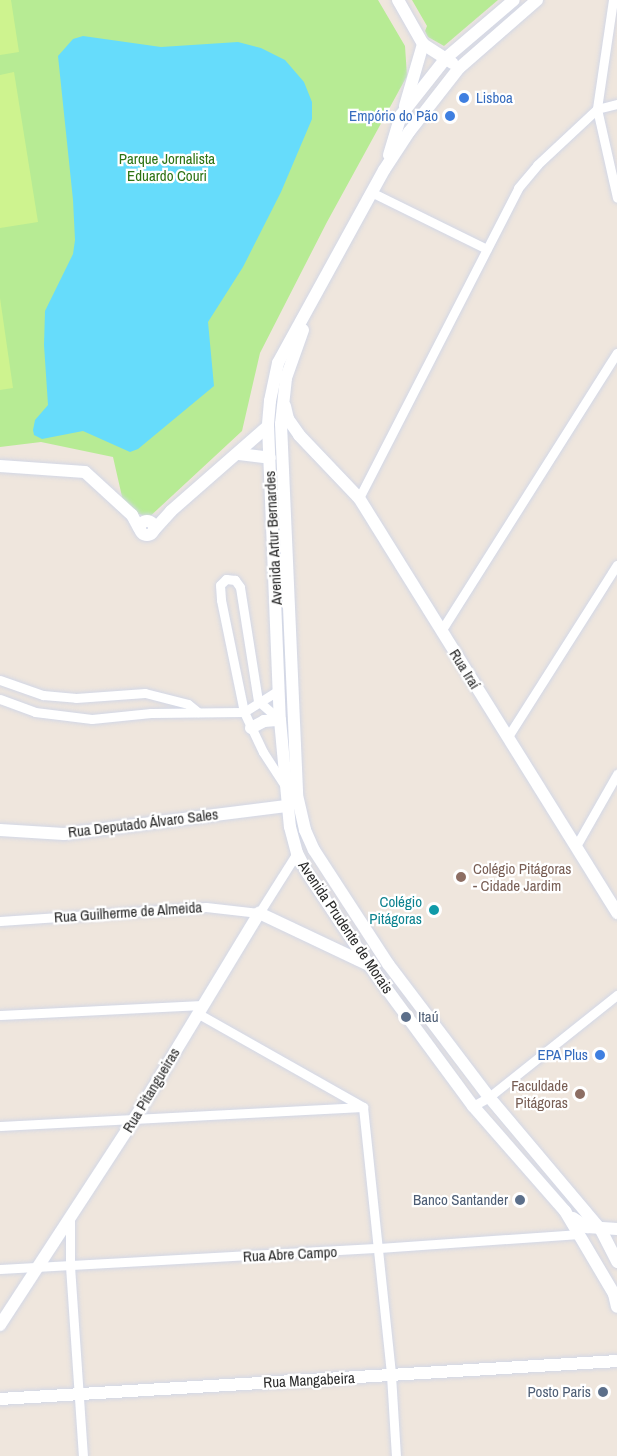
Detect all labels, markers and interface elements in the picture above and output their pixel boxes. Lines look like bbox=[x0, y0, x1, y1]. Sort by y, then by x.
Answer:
place label: Lisboa bbox=[476, 89, 513, 107]
marker: Lisboa bbox=[457, 91, 471, 105]
place label: Empório do Pão bbox=[349, 107, 438, 125]
marker: Empório do Pão bbox=[443, 109, 457, 123]
park label: Parque Jornalista Eduardo Couri bbox=[119, 149, 215, 184]
street label: Avenida Artur Bernardes bbox=[260, 470, 286, 606]
street label: Rua Iraí bbox=[446, 646, 484, 692]
street label: Rua Deputado Álvaro Sales bbox=[67, 805, 219, 841]
street label: Avenida Prudente de Morais bbox=[295, 857, 397, 997]
place label: Colégio Pitágoras - Cidade Jardim bbox=[473, 859, 571, 894]
marker: Colégio Pitágoras - Cidade Jardim bbox=[454, 870, 468, 884]
place label: Colégio Pitágoras bbox=[369, 892, 422, 927]
street label: Rua Guilherme de Almeida bbox=[53, 898, 203, 926]
marker: Colégio Pitágoras bbox=[427, 903, 441, 917]
place label: Itaú bbox=[418, 1008, 439, 1026]
marker: Itaú bbox=[399, 1010, 413, 1024]
street label: Rua Pitangueiras bbox=[119, 1044, 183, 1136]
place label: EPA Plus bbox=[537, 1046, 588, 1064]
marker: EPA Plus bbox=[593, 1048, 607, 1062]
place label: Faculdade Pitágoras bbox=[511, 1076, 568, 1111]
marker: Faculdade Pitágoras bbox=[573, 1087, 587, 1101]
place label: Banco Santander bbox=[413, 1191, 508, 1209]
marker: Banco Santander bbox=[513, 1193, 527, 1207]
street label: Rua Abre Campo bbox=[242, 1243, 338, 1265]
street label: Rua Mangabeira bbox=[263, 1369, 355, 1391]
place label: Posto Paris bbox=[527, 1383, 591, 1401]
marker: Posto Paris bbox=[596, 1385, 610, 1399]

